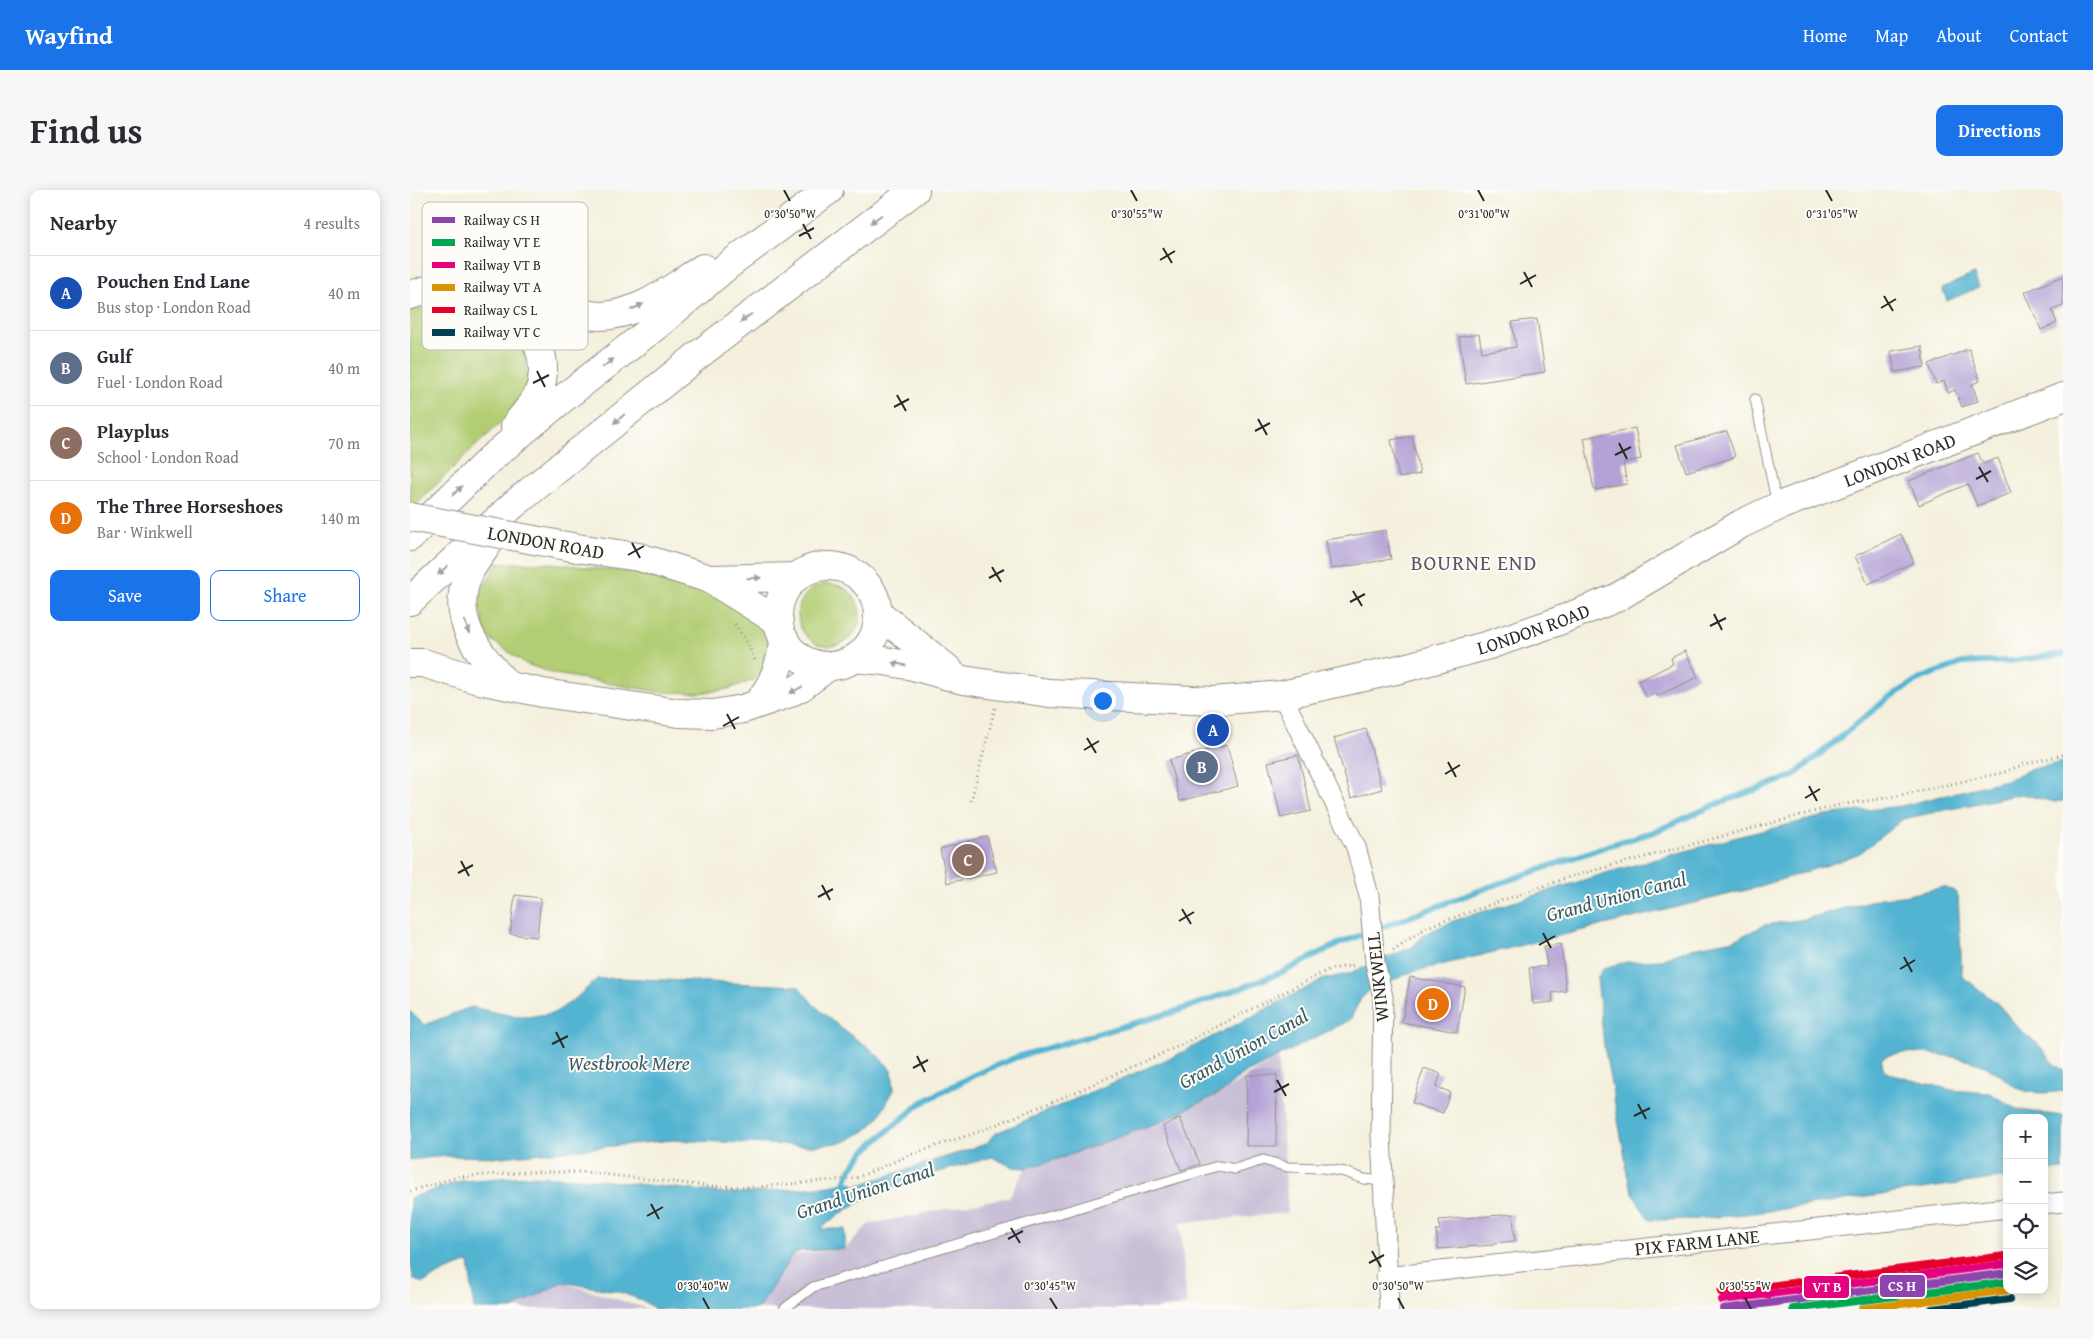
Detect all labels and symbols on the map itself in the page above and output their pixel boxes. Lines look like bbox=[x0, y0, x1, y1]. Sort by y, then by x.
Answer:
legend bbox=[422, 202, 588, 350]
text: 0°30'50"W bbox=[764, 205, 817, 222]
text: 0°30'55"W bbox=[1111, 205, 1164, 222]
text: 0°31'00"W bbox=[1458, 205, 1511, 222]
text: 0°31'05"W bbox=[1806, 205, 1859, 222]
text: Railway CS H bbox=[464, 210, 540, 230]
one-way arrow bbox=[870, 214, 883, 225]
text: Railway VT E bbox=[464, 232, 540, 252]
text: Railway VT B bbox=[464, 255, 541, 275]
text: Railway VT A bbox=[464, 277, 542, 297]
text: Railway CS L bbox=[464, 300, 537, 320]
one-way arrow bbox=[630, 303, 644, 311]
one-way arrow bbox=[740, 313, 753, 323]
text: Railway VT C bbox=[464, 322, 541, 342]
one-way arrow bbox=[601, 358, 615, 368]
one-way arrow bbox=[613, 413, 626, 424]
street label: LONDON ROAD bbox=[1840, 425, 1960, 494]
one-way arrow bbox=[451, 485, 463, 497]
street label: LONDON ROAD bbox=[486, 518, 606, 566]
district label: BOURNE END bbox=[1411, 547, 1537, 578]
one-way arrow bbox=[437, 565, 449, 576]
one-way arrow bbox=[746, 574, 762, 582]
street label: LONDON ROAD bbox=[1474, 596, 1594, 662]
one-way arrow bbox=[463, 620, 471, 635]
one-way arrow bbox=[890, 659, 906, 667]
one-way arrow bbox=[789, 686, 803, 694]
your location bbox=[1090, 688, 1116, 714]
pin: A bbox=[1197, 711, 1229, 749]
pin: B bbox=[1186, 748, 1218, 786]
pin: C bbox=[952, 841, 984, 879]
water label: Grand Union Canal bbox=[1543, 863, 1689, 929]
street label: WINKWELL bbox=[1358, 931, 1396, 1023]
pin: D bbox=[1417, 985, 1449, 1023]
water label: Grand Union Canal bbox=[1173, 1000, 1313, 1096]
water label: Westbrook Mere bbox=[568, 1048, 690, 1077]
water label: Grand Union Canal bbox=[792, 1154, 938, 1226]
street label: PIX FARM LANE bbox=[1633, 1222, 1761, 1262]
line badge: CS H bbox=[1879, 1274, 1926, 1298]
line badge: VT B bbox=[1803, 1275, 1850, 1299]
text: CS H bbox=[1888, 1276, 1916, 1296]
text: 0°30'40"W bbox=[677, 1277, 730, 1294]
text: 0°30'45"W bbox=[1024, 1277, 1077, 1294]
text: 0°30'50"W bbox=[1372, 1277, 1425, 1294]
text: 0°30'55"W bbox=[1719, 1277, 1772, 1294]
text: VT B bbox=[1812, 1277, 1842, 1297]

